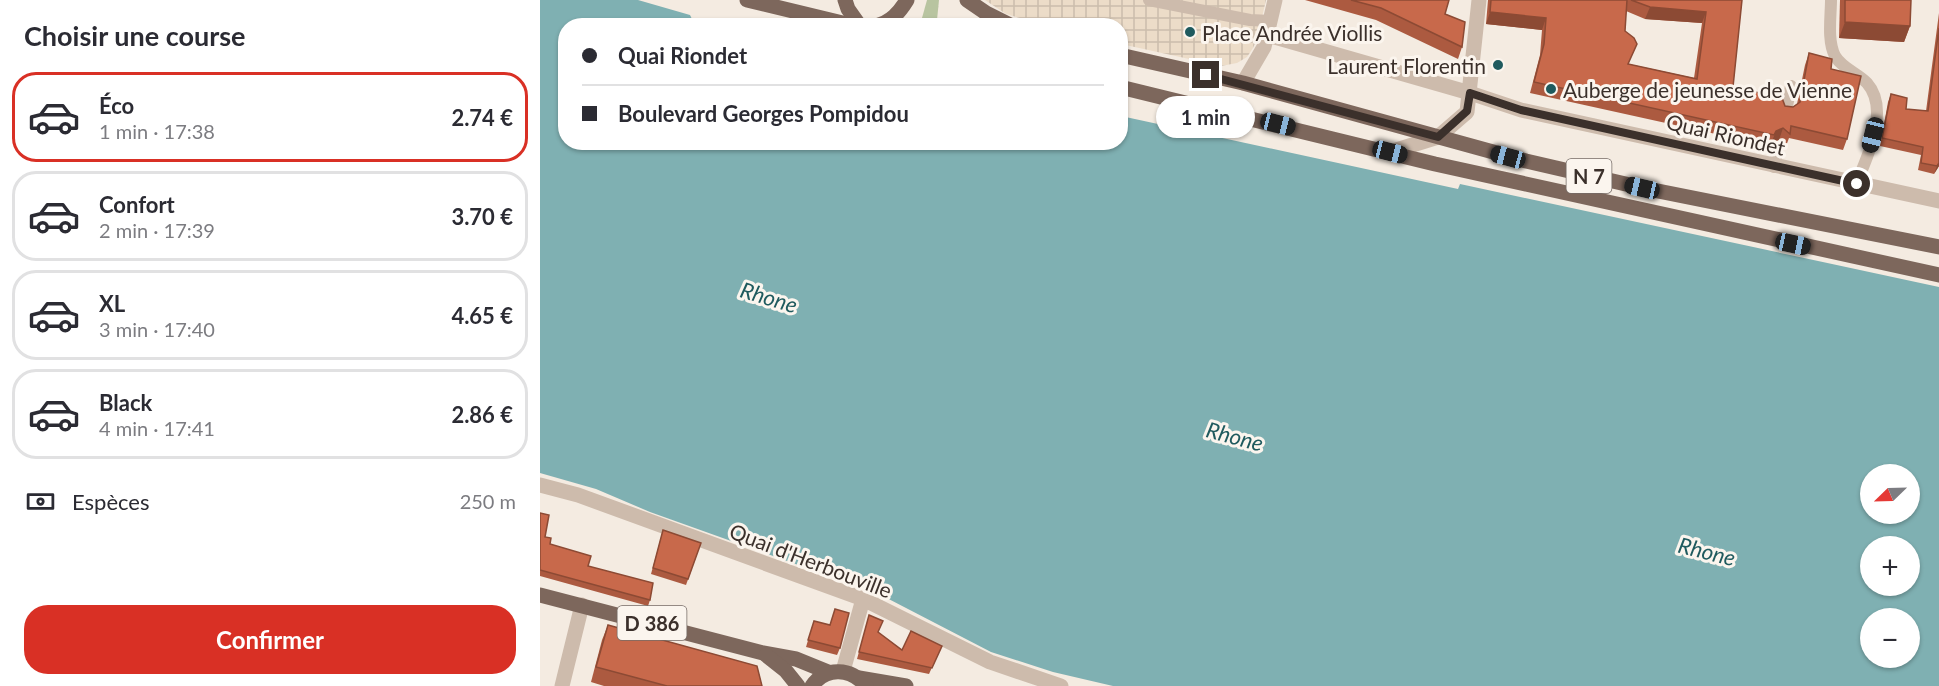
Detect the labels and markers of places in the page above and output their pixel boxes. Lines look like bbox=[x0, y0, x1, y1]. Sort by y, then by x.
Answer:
place label: Place Andrée Viollis bbox=[1202, 20, 1382, 45]
marker: Place Andrée Viollis bbox=[1183, 25, 1197, 39]
place label: Laurent Florentin bbox=[1327, 53, 1486, 78]
marker: Laurent Florentin bbox=[1491, 58, 1505, 72]
place label: Auberge de jeunesse de Vienne bbox=[1563, 77, 1852, 102]
marker: Auberge de jeunesse de Vienne bbox=[1544, 82, 1558, 96]

